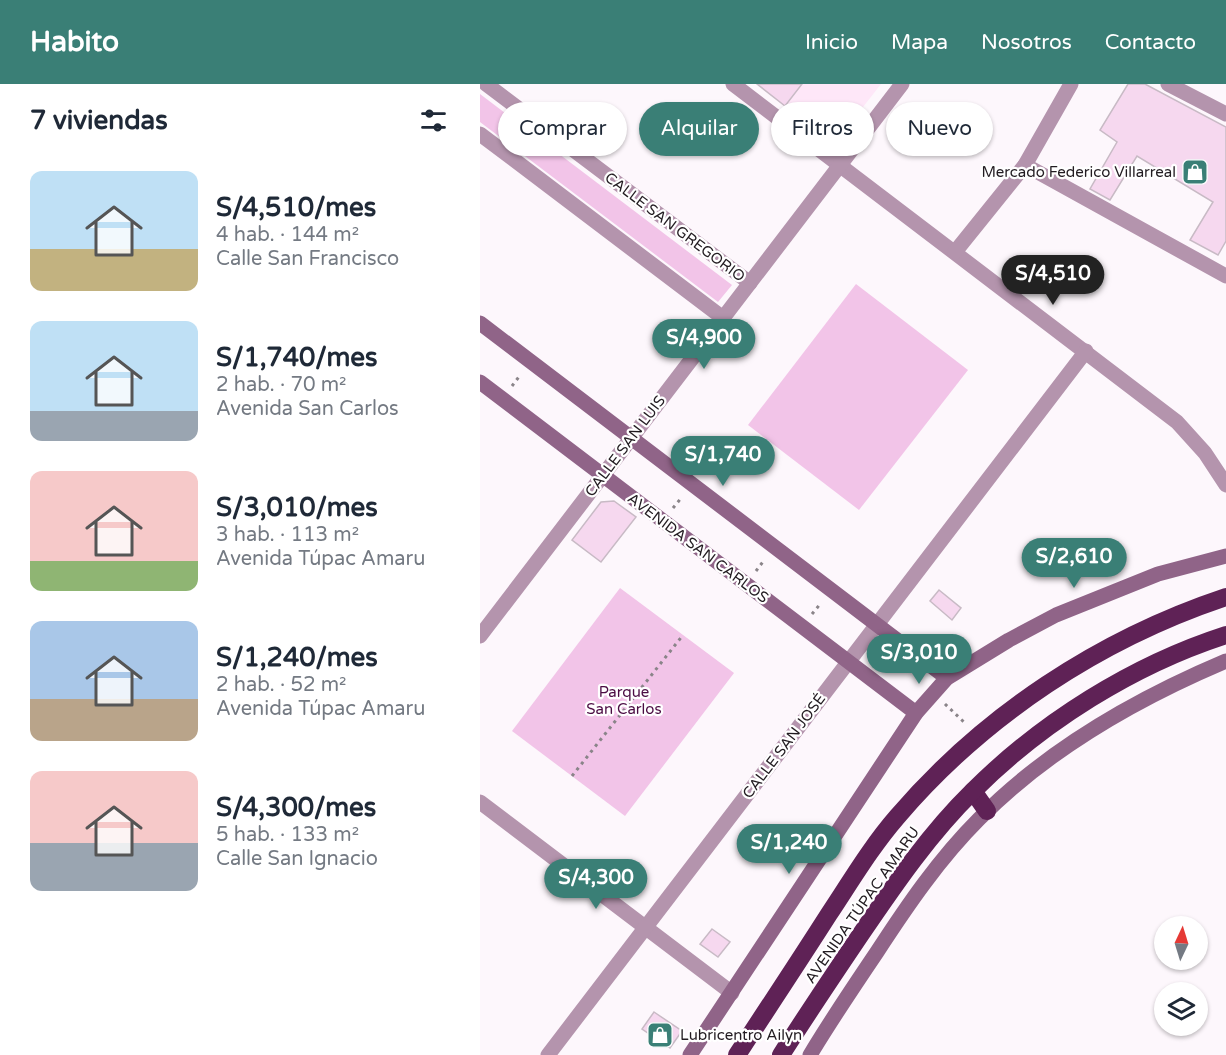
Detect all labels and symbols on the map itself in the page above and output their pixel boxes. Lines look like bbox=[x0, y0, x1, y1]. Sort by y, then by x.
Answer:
shop icon: Mercado Federico Villarreal bbox=[1180, 157, 1210, 187]
place label: Mercado Federico Villarreal bbox=[982, 163, 1176, 181]
street label: CALLE SAN GREGORIO bbox=[601, 168, 749, 286]
pin: S/4,510 bbox=[998, 255, 1108, 306]
pin: S/4,900 bbox=[649, 319, 759, 370]
street label: CALLE SAN LUIS bbox=[581, 392, 669, 500]
pin: S/1,740 bbox=[668, 436, 778, 487]
street label: AVENIDA SAN CARLOS bbox=[624, 489, 772, 607]
pin: S/2,610 bbox=[1019, 538, 1129, 589]
pin: S/3,010 bbox=[864, 634, 974, 685]
park label: Parque San Carlos bbox=[586, 683, 662, 718]
street label: CALLE SAN JOSÉ bbox=[739, 690, 829, 802]
street label: AVENIDA TÚPAC AMARU bbox=[801, 823, 923, 987]
pin: S/1,240 bbox=[734, 824, 844, 875]
pin: S/4,300 bbox=[541, 859, 651, 910]
north arrow bbox=[1154, 916, 1208, 970]
shop icon: Lubricentro Ailyn bbox=[645, 1020, 675, 1050]
place label: Lubricentro Ailyn bbox=[680, 1026, 802, 1044]

